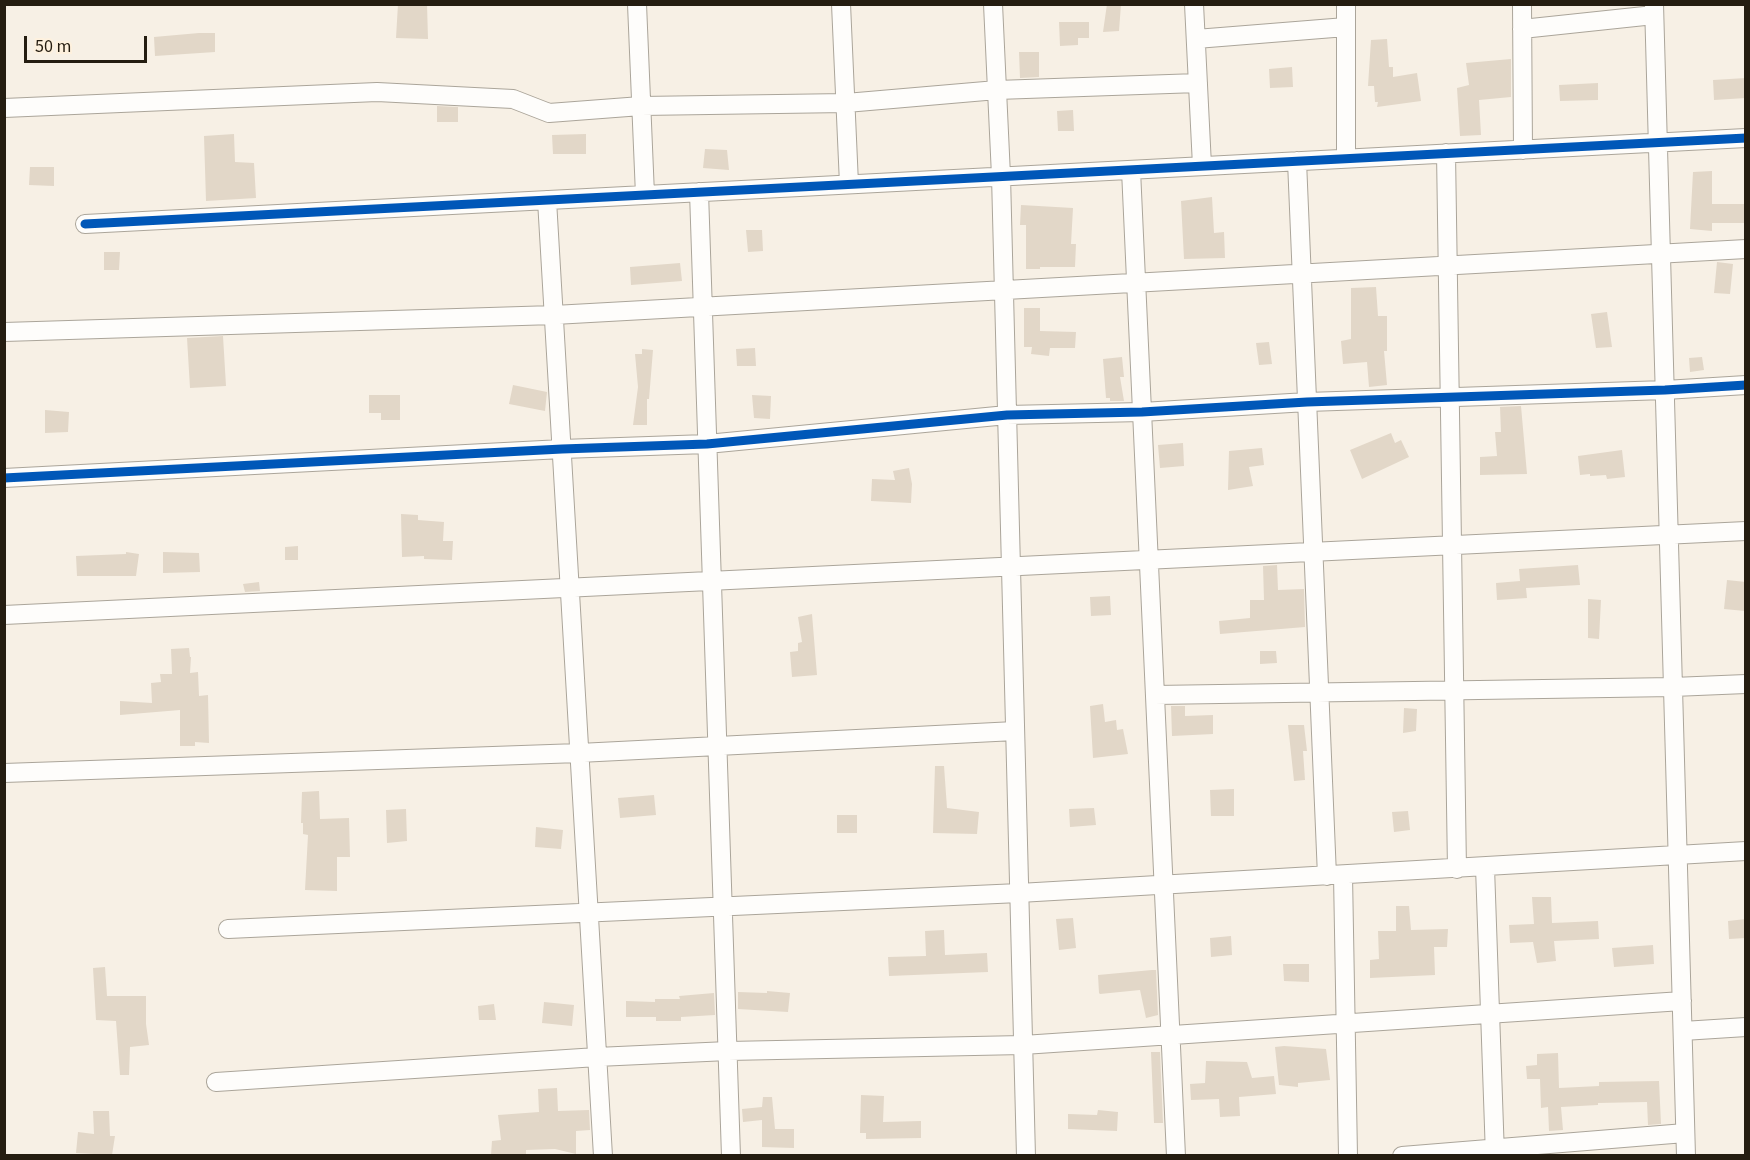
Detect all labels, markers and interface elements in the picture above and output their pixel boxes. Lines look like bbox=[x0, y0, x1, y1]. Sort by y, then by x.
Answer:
scale bar bbox=[27, 24, 150, 62]
text: 50 m bbox=[35, 34, 71, 59]

